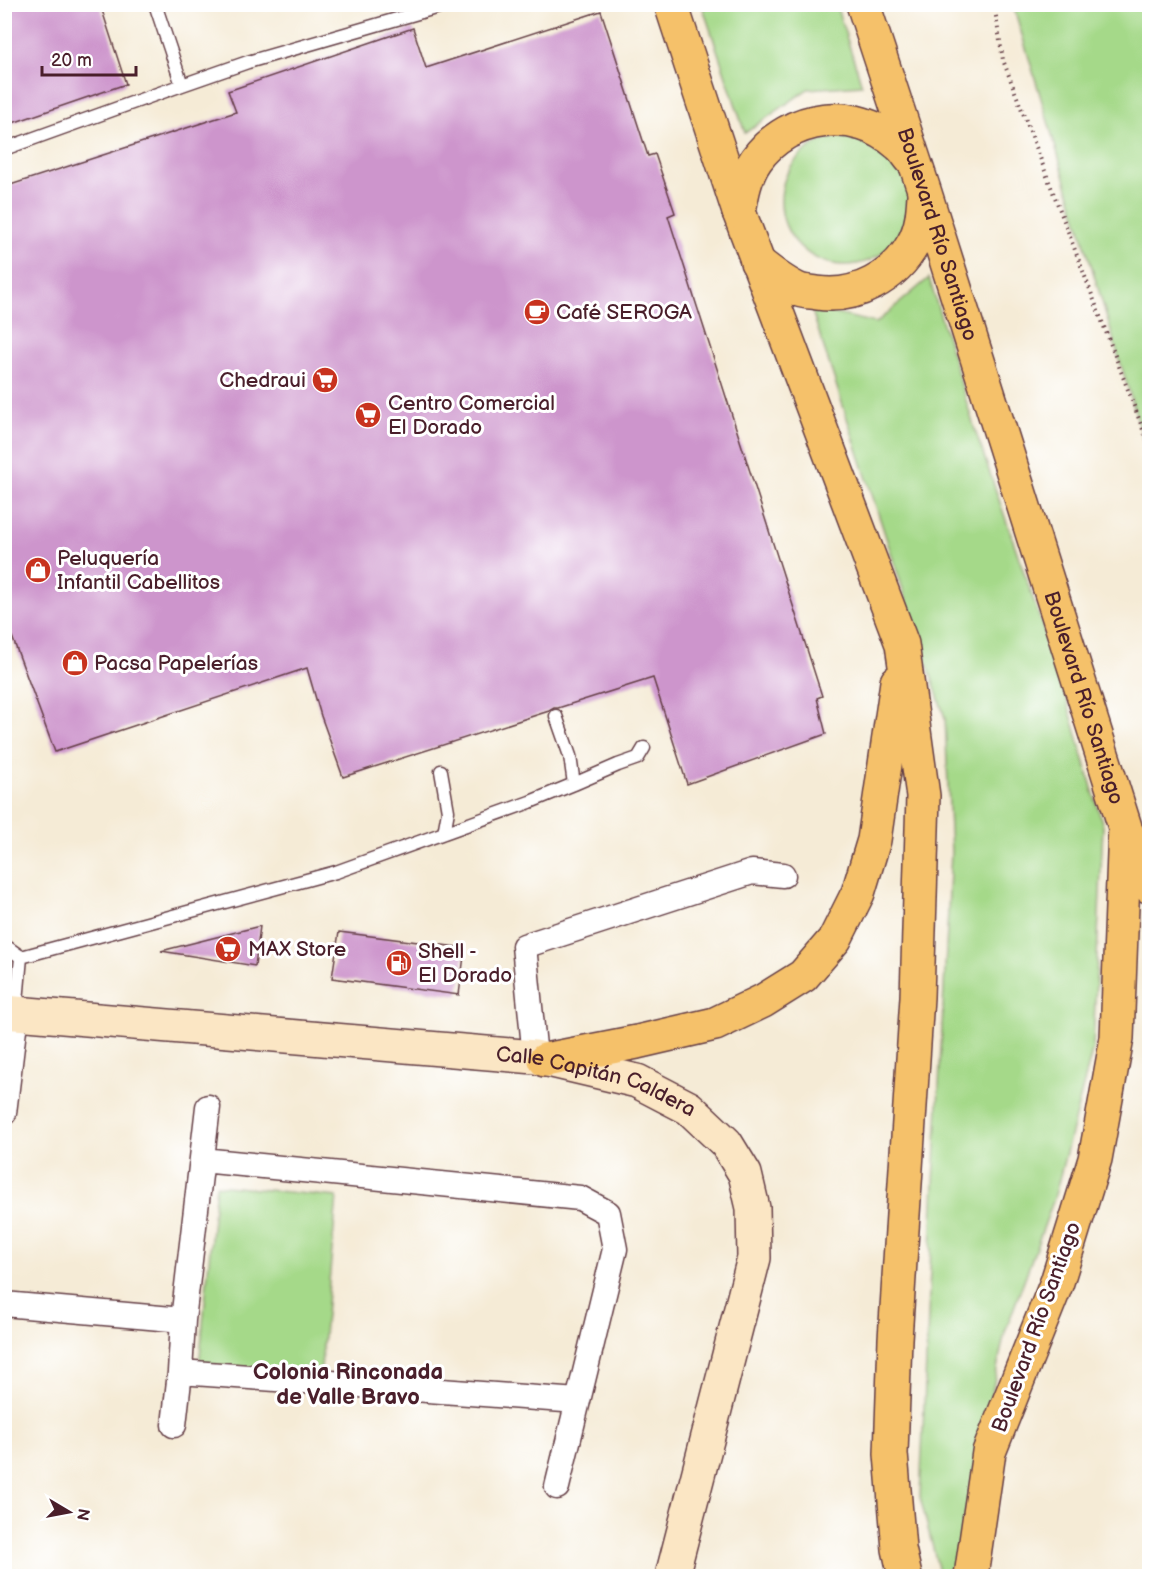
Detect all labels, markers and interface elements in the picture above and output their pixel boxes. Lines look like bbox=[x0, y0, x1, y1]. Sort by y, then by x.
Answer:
scale bar bbox=[42, 39, 136, 77]
text: 20 m bbox=[51, 50, 92, 71]
street label: Boulevard Río Santiago bbox=[891, 125, 983, 344]
cafe icon: Café SEROGA bbox=[522, 297, 552, 327]
place label: Café SEROGA bbox=[556, 300, 692, 325]
supermarket icon: Chedraui bbox=[310, 365, 340, 395]
place label: Chedraui bbox=[219, 368, 306, 393]
place label: Centro Comercial El Dorado bbox=[388, 391, 555, 440]
supermarket icon: Centro Comercial El Dorado bbox=[353, 400, 383, 430]
place label: Peluquería Infantil Cabellitos bbox=[57, 546, 220, 595]
shop icon: Peluquería Infantil Cabellitos bbox=[23, 555, 53, 585]
street label: Boulevard Río Santiago bbox=[1038, 588, 1129, 808]
shop icon: Pacsa Papelerías bbox=[60, 648, 90, 678]
place label: Pacsa Papelerías bbox=[94, 651, 258, 676]
supermarket icon: MAX Store bbox=[213, 934, 243, 964]
place label: MAX Store bbox=[248, 937, 346, 962]
place label: Shell - El Dorado bbox=[418, 939, 512, 988]
fuel station icon: Shell - El Dorado bbox=[384, 948, 414, 978]
street label: Calle Capitán Caldera bbox=[495, 1042, 700, 1122]
street label: Boulevard Río Santiago bbox=[987, 1218, 1086, 1436]
district label: Colonia Rinconada de Valle Bravo bbox=[253, 1359, 443, 1411]
north arrow bbox=[39, 1482, 99, 1542]
text: N bbox=[72, 1507, 93, 1522]

